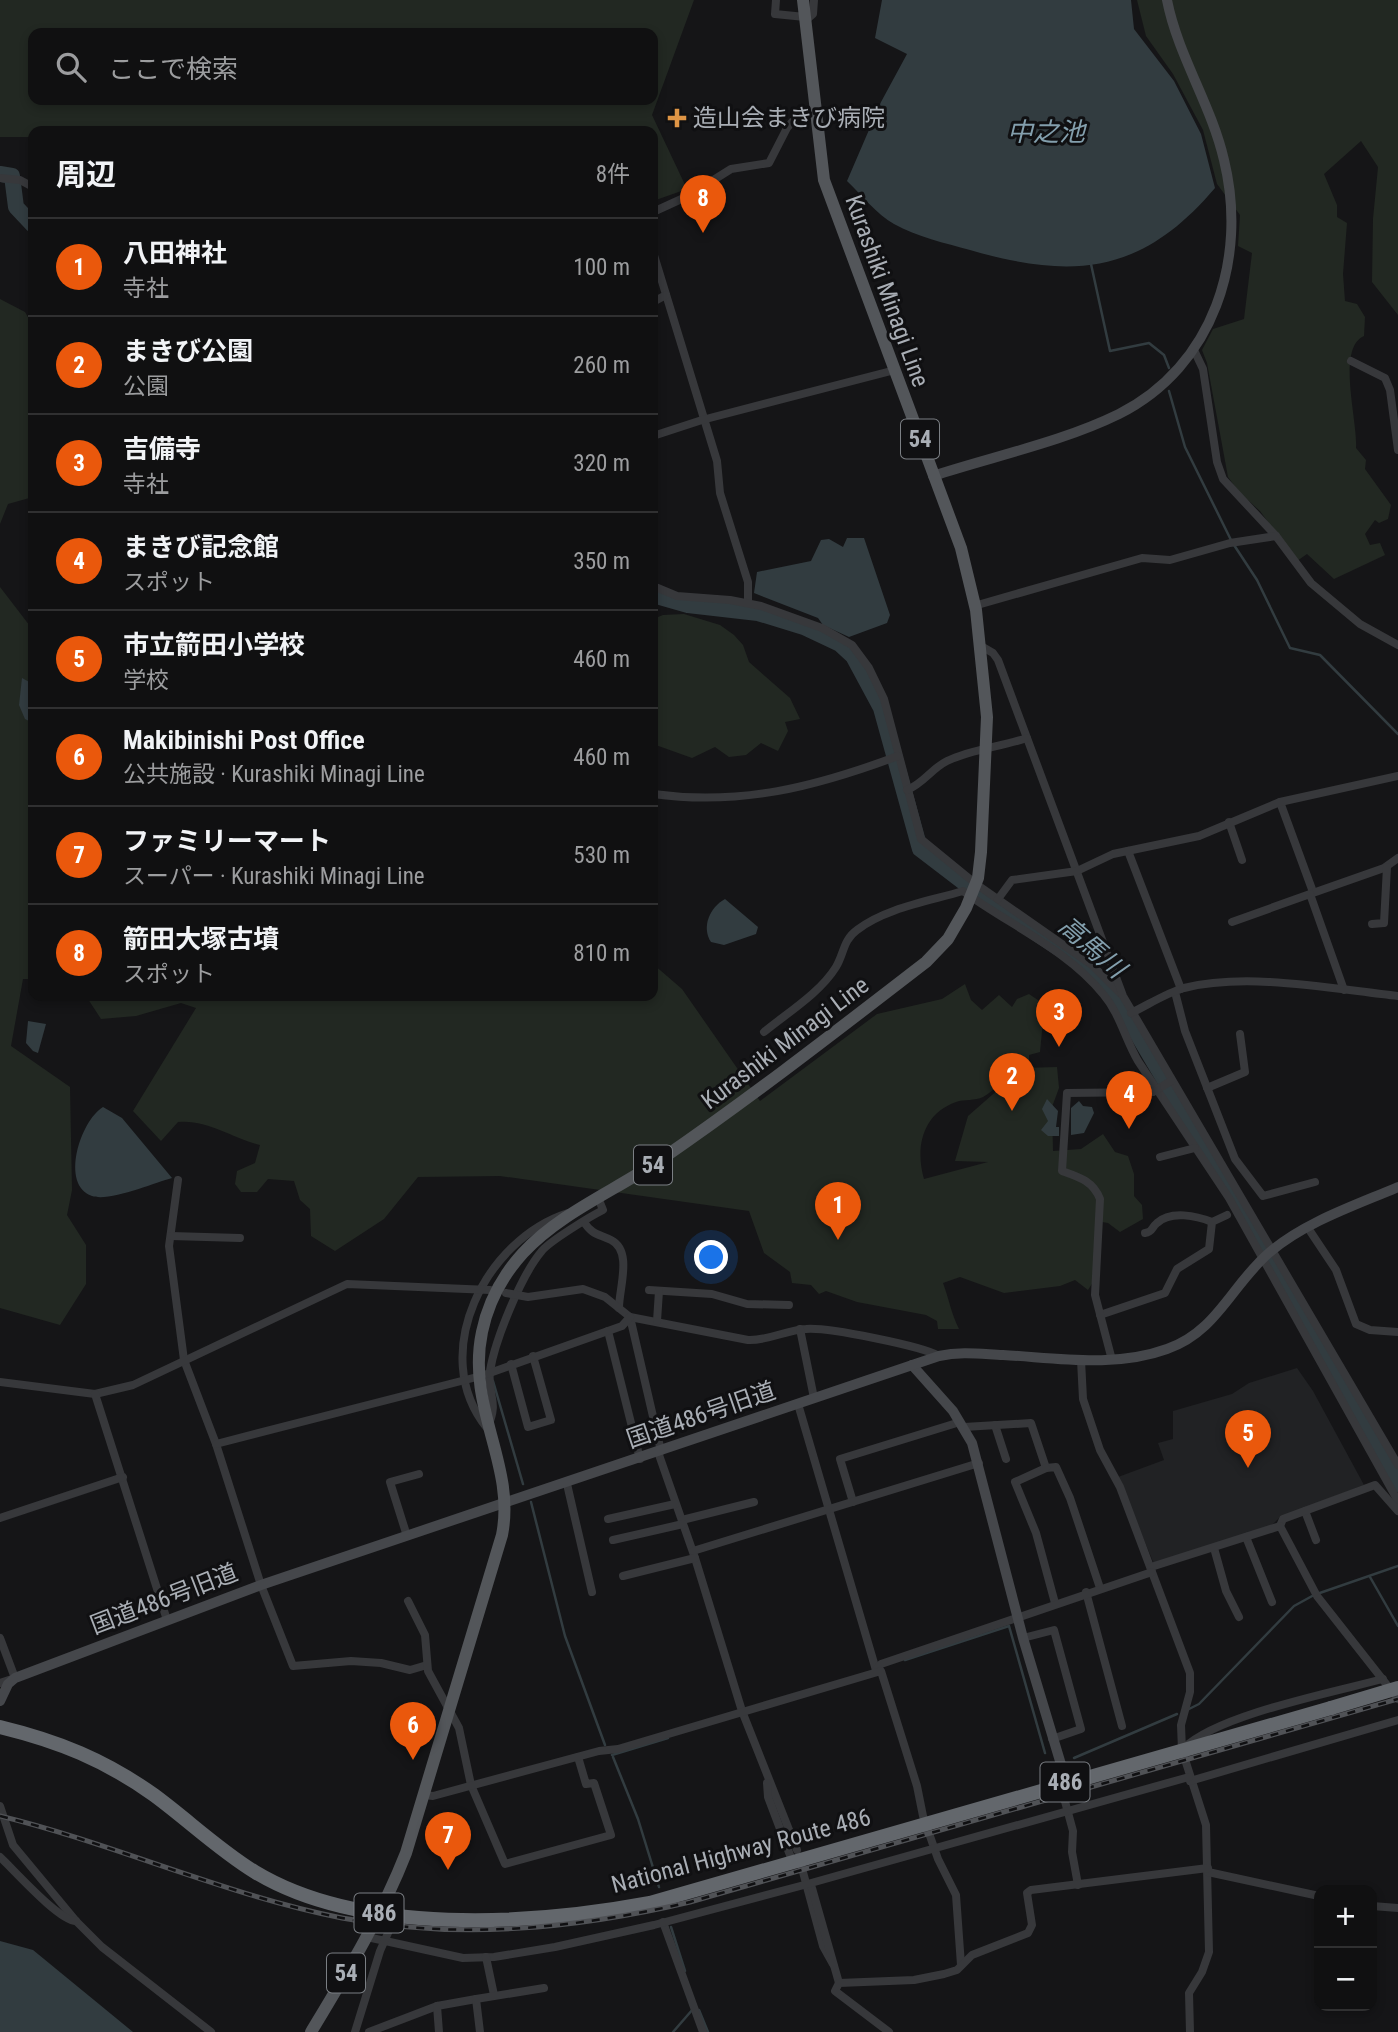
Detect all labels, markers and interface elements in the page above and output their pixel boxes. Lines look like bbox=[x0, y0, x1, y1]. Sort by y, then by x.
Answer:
search box bbox=[28, 28, 658, 105]
icon: search bbox=[52, 48, 90, 86]
text: ここで検索 bbox=[108, 54, 238, 84]
place label: 造山会まきび病院 bbox=[693, 104, 885, 132]
marker: 造山会まきび病院 bbox=[667, 108, 687, 128]
water label: 中之池 bbox=[1007, 117, 1088, 147]
text: 周辺 bbox=[56, 157, 116, 192]
text: 8件 bbox=[596, 161, 630, 188]
pin: 8 bbox=[680, 175, 726, 233]
street label: Kurashiki Minagi Line bbox=[839, 191, 935, 391]
text: 八田神社 bbox=[123, 238, 227, 268]
text: 1 bbox=[73, 254, 85, 281]
text: 100 m bbox=[573, 254, 630, 281]
text: 寺社 bbox=[123, 275, 169, 302]
text: まきび公園 bbox=[123, 336, 253, 366]
text: 2 bbox=[73, 352, 85, 379]
text: 260 m bbox=[573, 352, 630, 379]
text: 公園 bbox=[123, 373, 169, 400]
road number: 54 bbox=[901, 420, 939, 458]
text: 吉備寺 bbox=[123, 434, 201, 464]
text: 3 bbox=[73, 450, 85, 477]
text: 320 m bbox=[573, 450, 630, 477]
text: 寺社 bbox=[123, 471, 169, 498]
text: まきび記念館 bbox=[123, 532, 279, 562]
text: 4 bbox=[73, 548, 85, 575]
text: 350 m bbox=[573, 548, 630, 575]
text: スポット bbox=[123, 569, 215, 596]
text: 市立箭田小学校 bbox=[123, 630, 305, 660]
text: 5 bbox=[73, 646, 85, 673]
text: 460 m bbox=[573, 646, 630, 673]
text: 学校 bbox=[123, 667, 169, 694]
text: Makibinishi Post Office bbox=[123, 725, 365, 755]
text: 6 bbox=[73, 744, 85, 771]
text: 460 m bbox=[573, 744, 630, 771]
text: 公共施設 · Kurashiki Minagi Line bbox=[123, 761, 425, 788]
text: ファミリーマート bbox=[123, 826, 331, 856]
text: 7 bbox=[73, 842, 85, 869]
text: 530 m bbox=[573, 842, 630, 869]
text: スーパー · Kurashiki Minagi Line bbox=[123, 863, 425, 890]
water label: 高馬川 bbox=[1053, 910, 1134, 986]
text: 箭田大塚古墳 bbox=[123, 924, 279, 954]
text: 8 bbox=[73, 940, 85, 967]
text: 810 m bbox=[573, 940, 630, 967]
text: スポット bbox=[123, 961, 215, 988]
street label: Kurashiki Minagi Line bbox=[696, 971, 874, 1115]
pin: 3 bbox=[1036, 989, 1082, 1047]
pin: 2 bbox=[989, 1053, 1035, 1111]
pin: 4 bbox=[1106, 1071, 1152, 1129]
road number: 54 bbox=[634, 1146, 672, 1184]
pin: 1 bbox=[815, 1182, 861, 1240]
your location bbox=[694, 1240, 728, 1274]
street label: 国道486号旧道 bbox=[623, 1376, 779, 1454]
pin: 5 bbox=[1225, 1410, 1271, 1468]
street label: 国道486号旧道 bbox=[86, 1558, 242, 1640]
pin: 6 bbox=[390, 1702, 436, 1760]
road number: 486 bbox=[1040, 1763, 1090, 1802]
street label: National Highway Route 486 bbox=[608, 1803, 874, 1899]
pin: 7 bbox=[425, 1812, 471, 1870]
map controls bbox=[1314, 1885, 1377, 2011]
button: + bbox=[1314, 1885, 1377, 1948]
road number: 486 bbox=[354, 1894, 404, 1932]
button: − bbox=[1314, 1948, 1377, 2011]
road number: 54 bbox=[327, 1954, 365, 1992]

